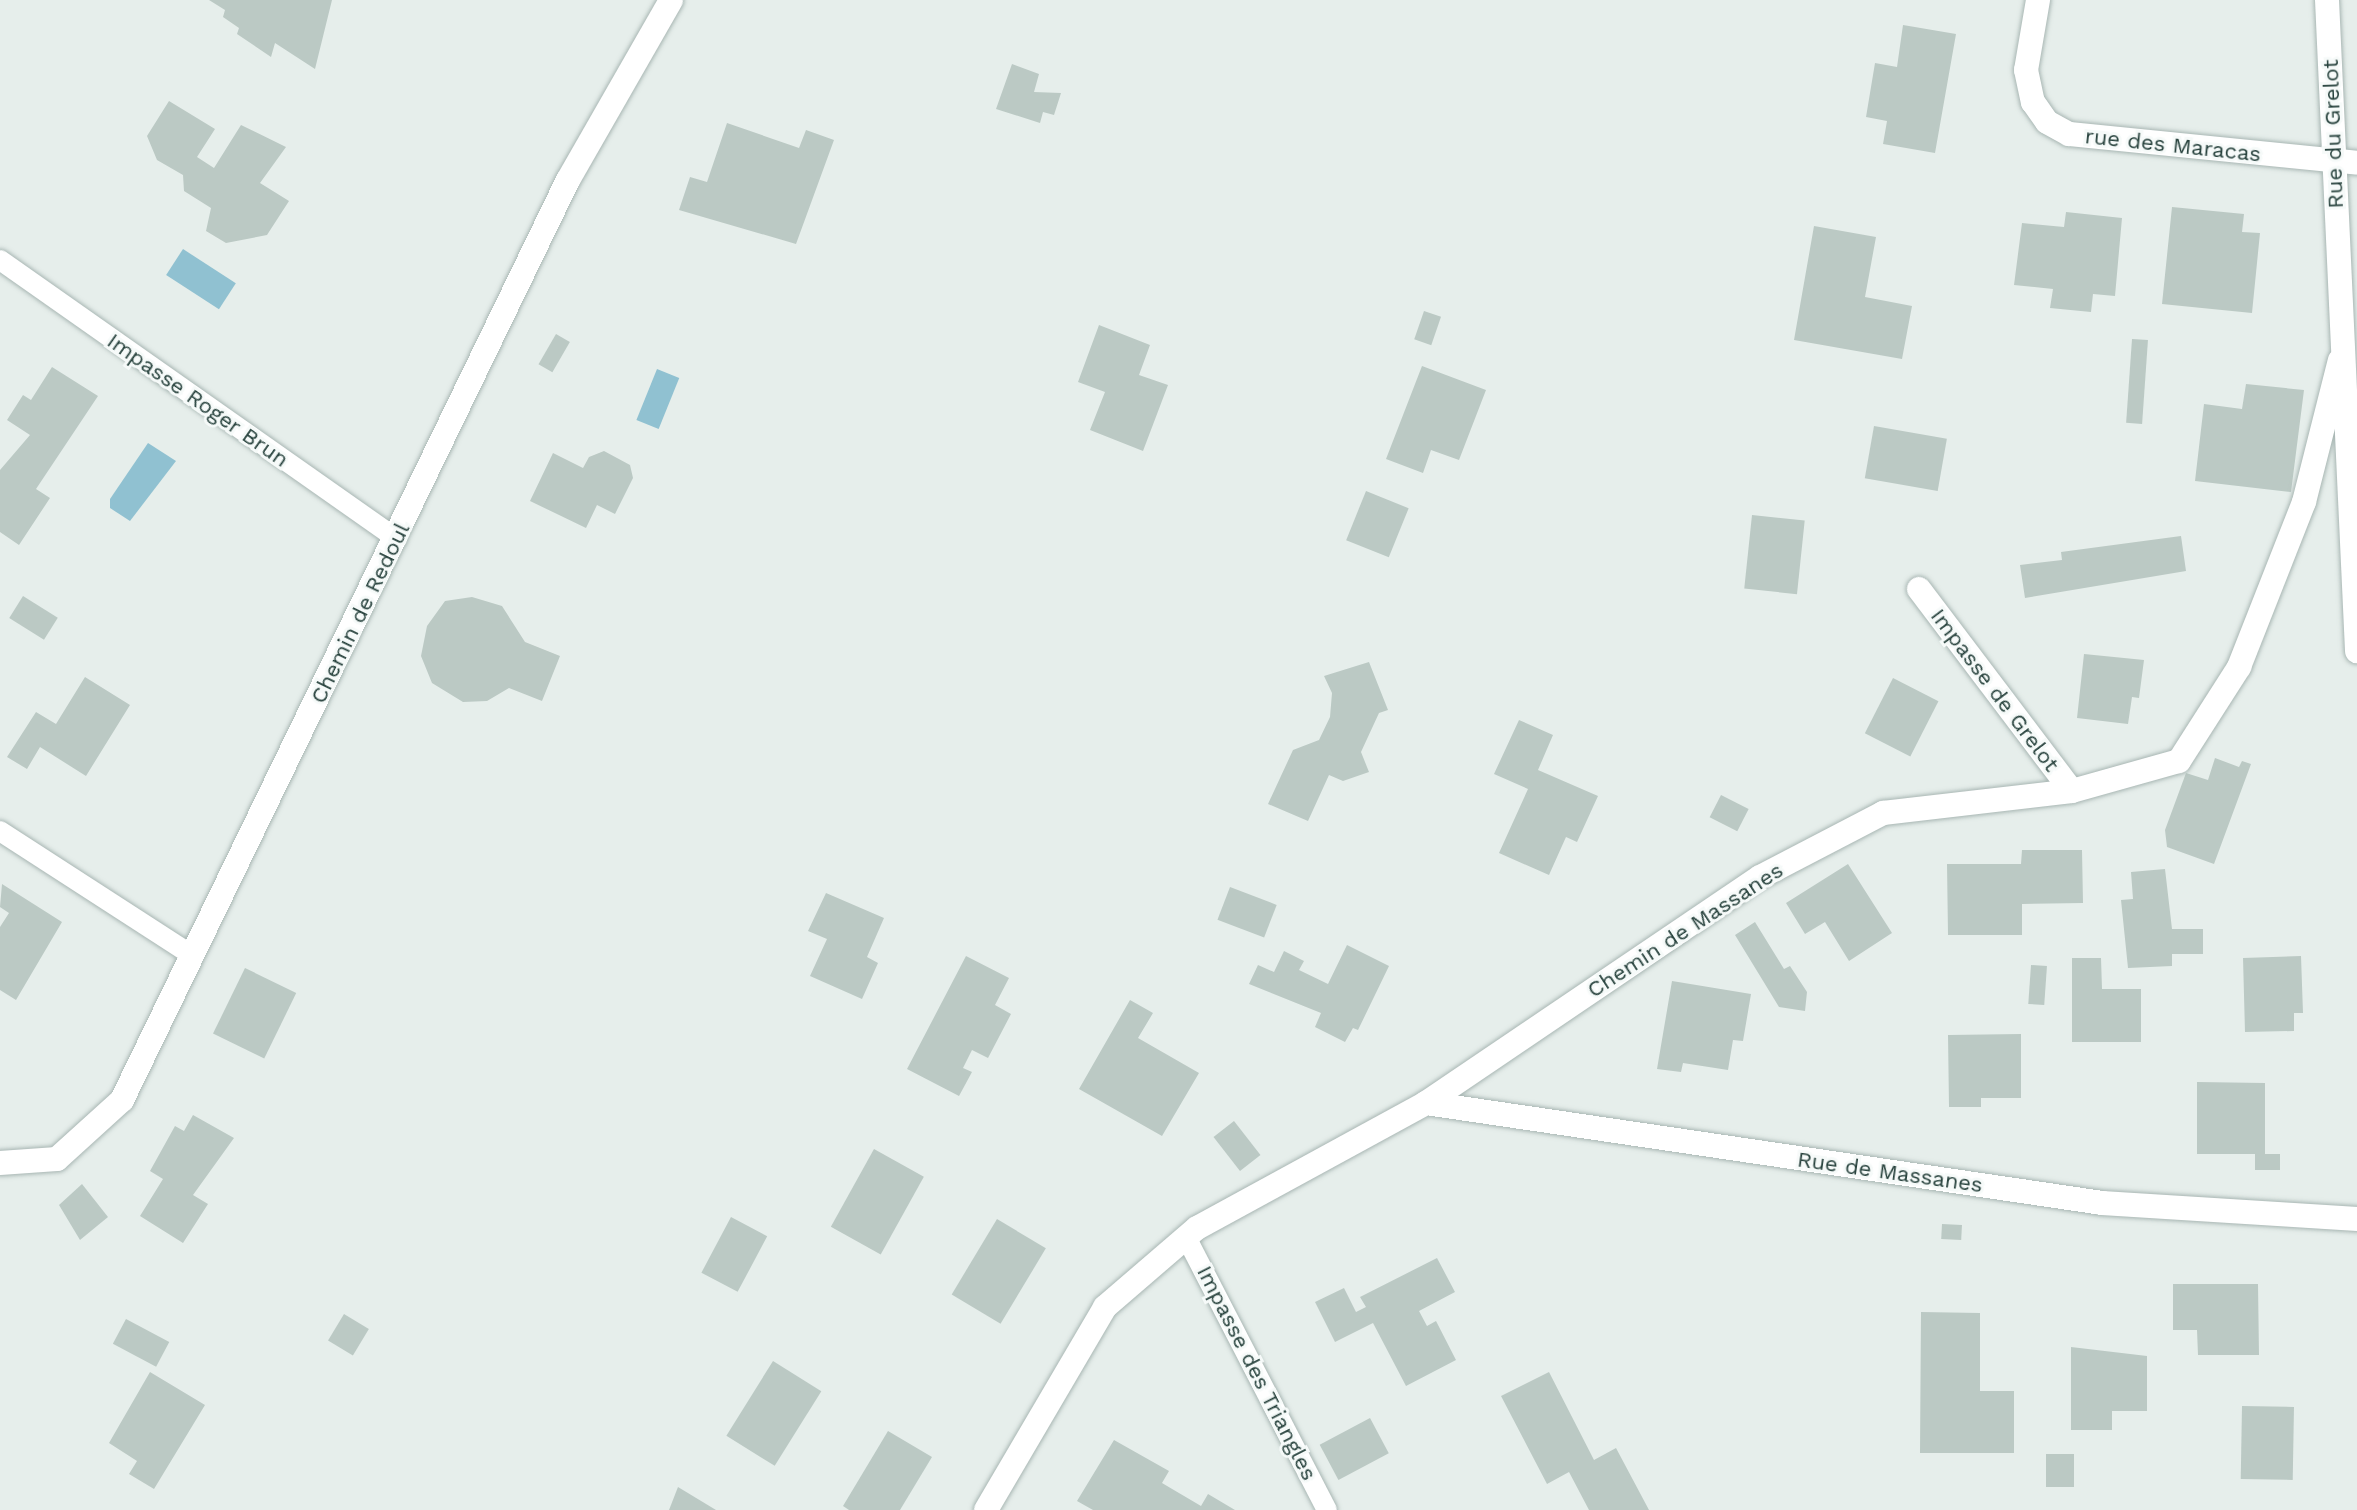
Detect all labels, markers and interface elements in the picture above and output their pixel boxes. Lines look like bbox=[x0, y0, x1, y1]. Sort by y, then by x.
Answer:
street label: Rue du Grelot bbox=[2317, 59, 2349, 209]
street label: rue des Maracas bbox=[2084, 123, 2262, 167]
street label: Impasse Roger Brun bbox=[102, 327, 294, 473]
street label: Chemin de Redoul bbox=[305, 518, 415, 708]
street label: Impasse de Grelot bbox=[1925, 603, 2065, 777]
street label: Chemin de Massanes bbox=[1582, 857, 1788, 1003]
street label: Rue de Massanes bbox=[1796, 1146, 1984, 1198]
street label: Impasse des Triangles bbox=[1191, 1261, 1323, 1485]

